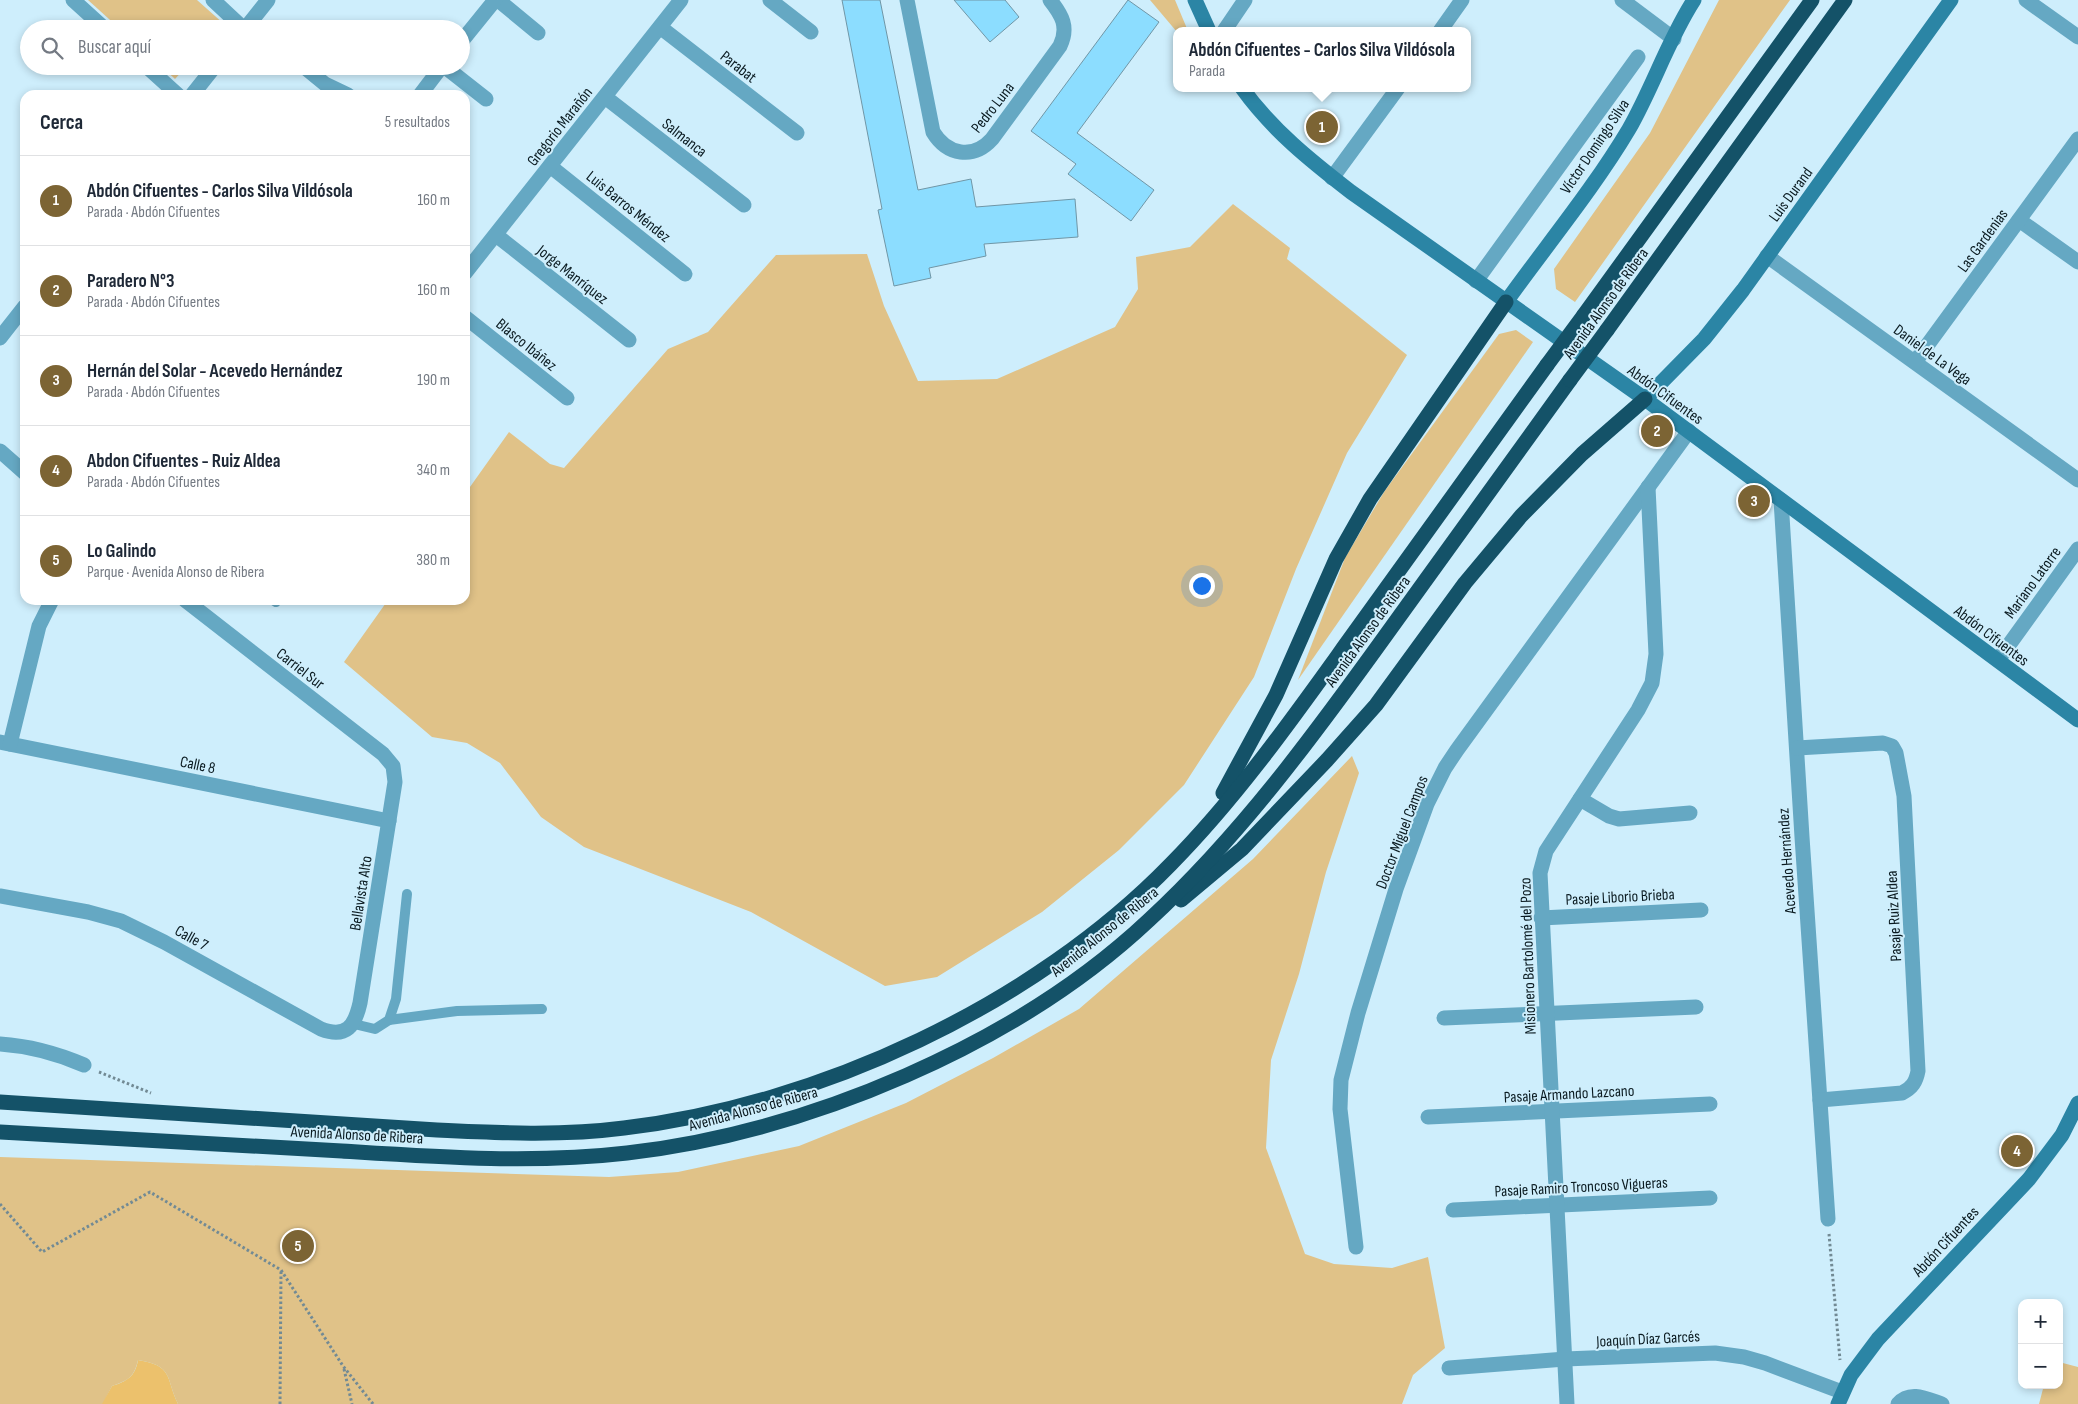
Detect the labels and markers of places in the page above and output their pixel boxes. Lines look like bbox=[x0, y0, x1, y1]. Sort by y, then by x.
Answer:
pin: 1 bbox=[1306, 108, 1338, 146]
pin: 2 bbox=[1641, 412, 1673, 450]
pin: 3 bbox=[1738, 482, 1770, 520]
pin: 4 bbox=[2001, 1132, 2033, 1170]
pin: 5 bbox=[282, 1227, 314, 1265]

